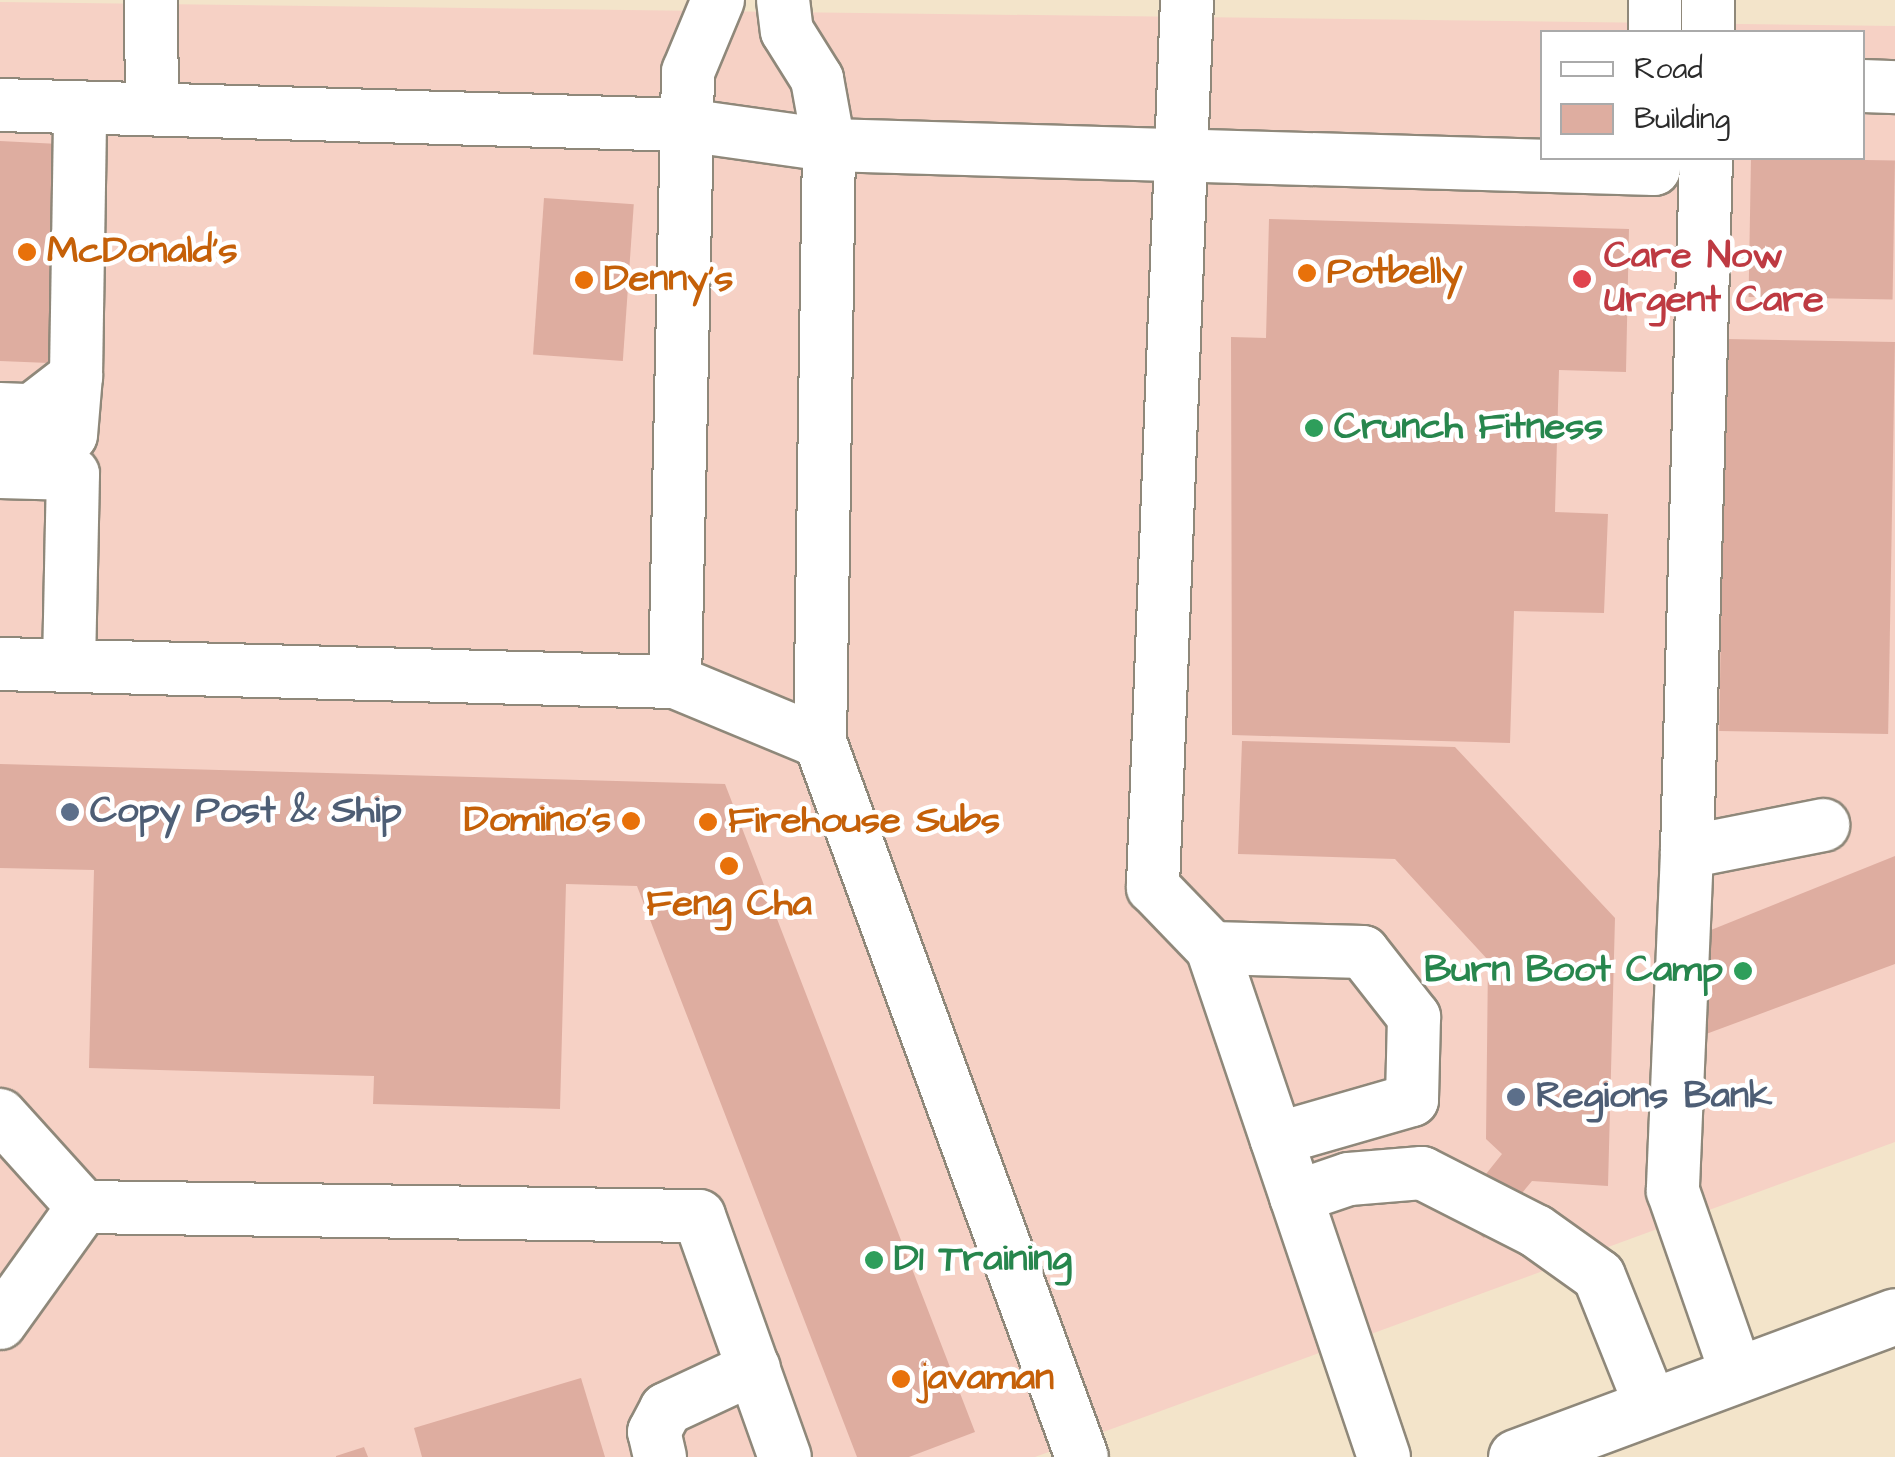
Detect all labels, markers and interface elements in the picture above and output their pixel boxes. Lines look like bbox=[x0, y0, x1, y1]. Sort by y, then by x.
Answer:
legend bbox=[1540, 30, 1865, 160]
text: Road bbox=[1634, 48, 1703, 90]
text: Building bbox=[1634, 98, 1730, 140]
place label: McDonald's bbox=[47, 229, 238, 275]
place label: Care Now Urgent Care bbox=[1604, 234, 1824, 323]
marker: McDonald's bbox=[16, 241, 38, 263]
place label: Potbelly bbox=[1327, 250, 1463, 296]
place label: Denny's bbox=[604, 257, 733, 303]
marker: Potbelly bbox=[1296, 262, 1318, 284]
marker: Care Now Urgent Care bbox=[1569, 266, 1595, 292]
marker: Denny's bbox=[573, 269, 595, 291]
place label: Crunch Fitness bbox=[1334, 405, 1603, 451]
marker: Crunch Fitness bbox=[1303, 417, 1325, 439]
place label: Copy Post & Ship bbox=[90, 789, 402, 835]
place label: Domino's bbox=[464, 798, 611, 844]
place label: Firehouse Subs bbox=[728, 799, 1000, 845]
marker: Copy Post & Ship bbox=[59, 801, 81, 823]
marker: Domino's bbox=[620, 810, 642, 832]
marker: Firehouse Subs bbox=[697, 811, 719, 833]
marker: Feng Cha bbox=[718, 855, 740, 877]
place label: Feng Cha bbox=[646, 882, 812, 928]
place label: Burn Boot Camp bbox=[1424, 948, 1723, 994]
marker: Burn Boot Camp bbox=[1732, 960, 1754, 982]
place label: Regions Bank bbox=[1536, 1074, 1772, 1120]
marker: Regions Bank bbox=[1505, 1086, 1527, 1108]
place label: D1 Training bbox=[894, 1237, 1072, 1283]
marker: D1 Training bbox=[863, 1249, 885, 1271]
place label: javaman bbox=[921, 1356, 1054, 1402]
marker: javaman bbox=[890, 1368, 912, 1390]

